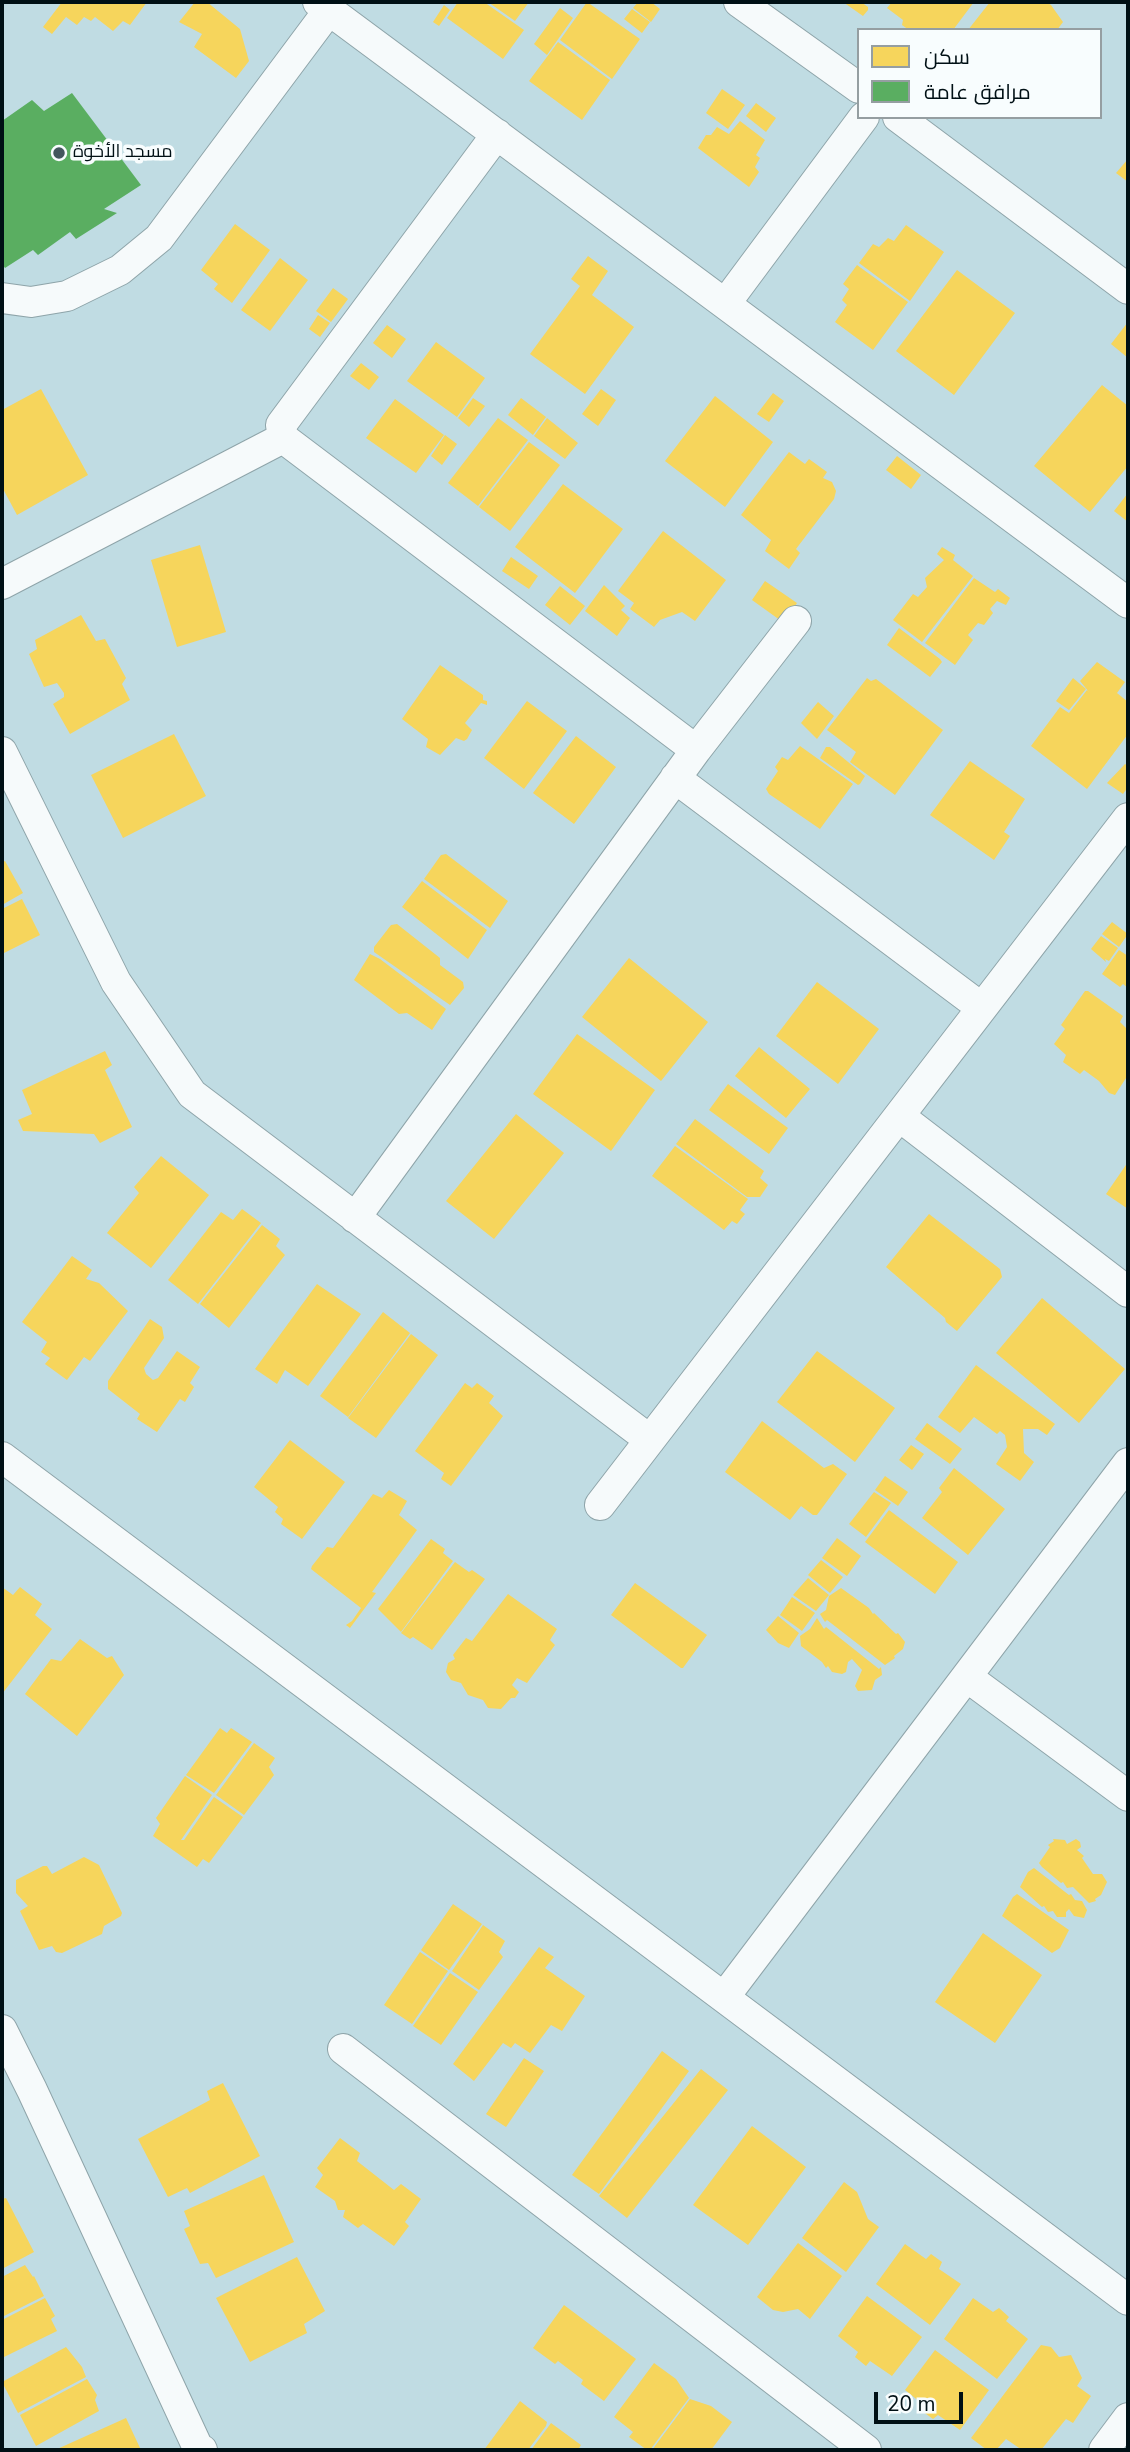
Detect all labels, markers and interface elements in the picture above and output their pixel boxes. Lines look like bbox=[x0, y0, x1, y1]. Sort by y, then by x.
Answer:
legend bbox=[857, 28, 1102, 119]
text: سكن bbox=[924, 43, 970, 71]
text: مرافق عامة bbox=[924, 78, 1031, 106]
place label: مسجد الأخوة bbox=[73, 142, 172, 164]
marker: مسجد الأخوة bbox=[51, 145, 67, 161]
scale bar bbox=[878, 2378, 967, 2422]
text: 20 m bbox=[887, 2390, 936, 2418]

